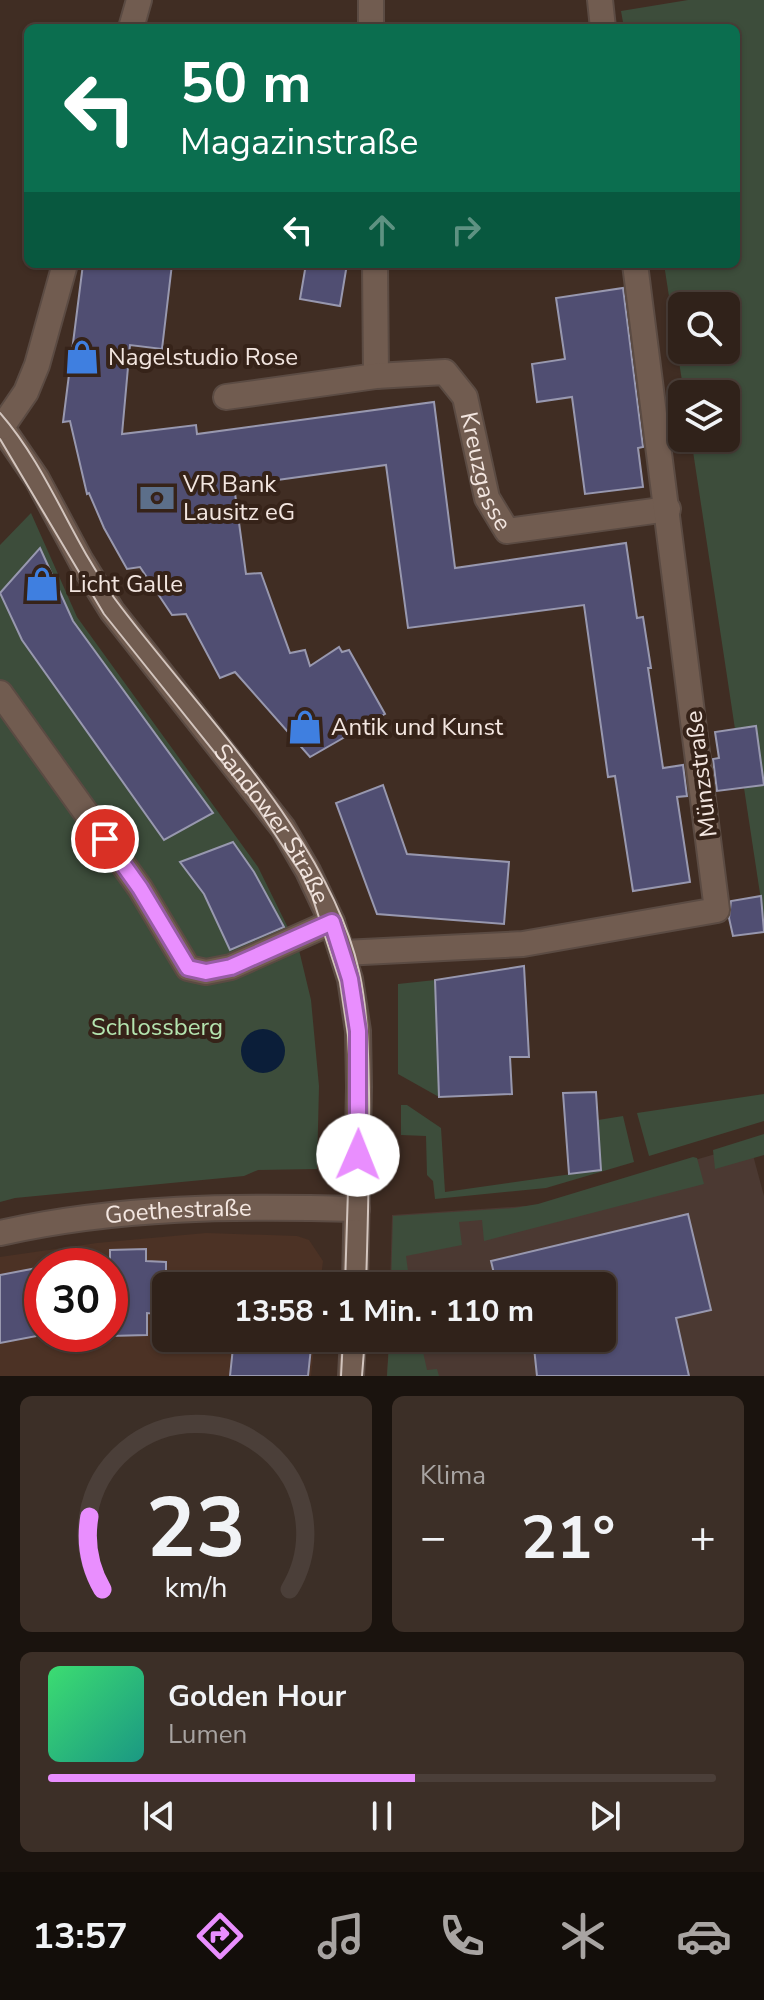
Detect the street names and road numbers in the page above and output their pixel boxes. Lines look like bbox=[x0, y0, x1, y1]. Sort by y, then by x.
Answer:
street label: Kreuzgasse bbox=[453, 409, 519, 537]
street label: Münzstraße bbox=[677, 709, 725, 839]
street label: Sandower Straße bbox=[206, 737, 337, 909]
street label: Goethestraße bbox=[103, 1192, 252, 1231]

